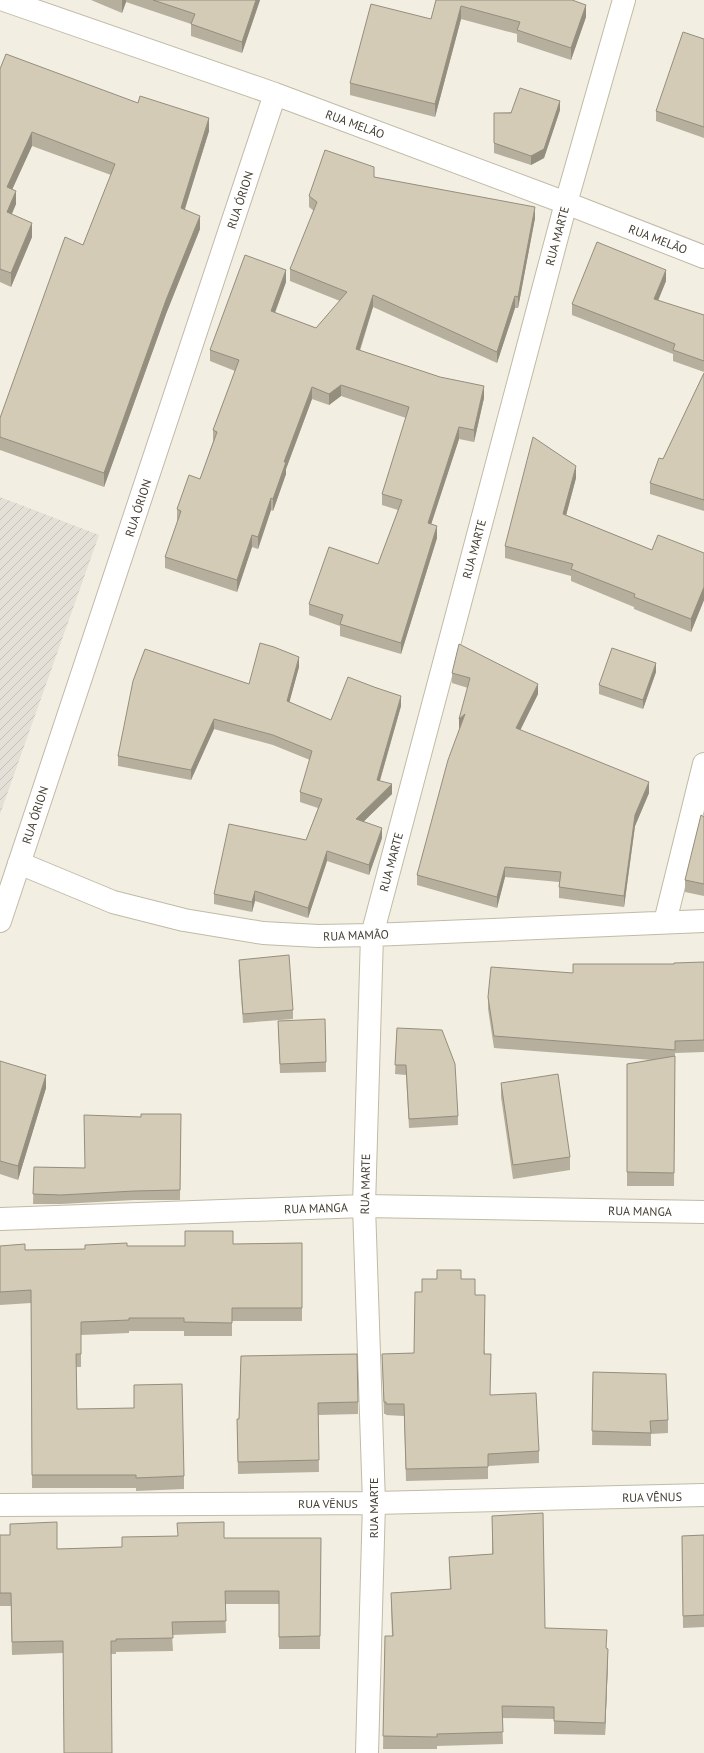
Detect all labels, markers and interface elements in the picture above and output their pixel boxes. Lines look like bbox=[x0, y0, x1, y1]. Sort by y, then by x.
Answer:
street label: RUA MELÃO bbox=[323, 106, 387, 142]
street label: RUA ÓRION bbox=[224, 169, 256, 231]
street label: RUA MARTE bbox=[542, 205, 572, 267]
street label: RUA MELÃO bbox=[626, 221, 690, 257]
street label: RUA ÓRION bbox=[122, 477, 154, 539]
street label: RUA MARTE bbox=[459, 518, 489, 580]
street label: RUA ÓRION bbox=[19, 784, 51, 846]
street label: RUA MARTE bbox=[376, 831, 406, 893]
street label: RUA MAMÃO bbox=[323, 926, 389, 944]
street label: RUA MARTE bbox=[357, 1154, 373, 1214]
street label: RUA MANGA bbox=[284, 1199, 348, 1217]
street label: RUA MANGA bbox=[608, 1203, 672, 1219]
street label: RUA MARTE bbox=[366, 1478, 381, 1538]
street label: RUA VÊNUS bbox=[622, 1489, 682, 1505]
street label: RUA VÊNUS bbox=[298, 1496, 358, 1511]

